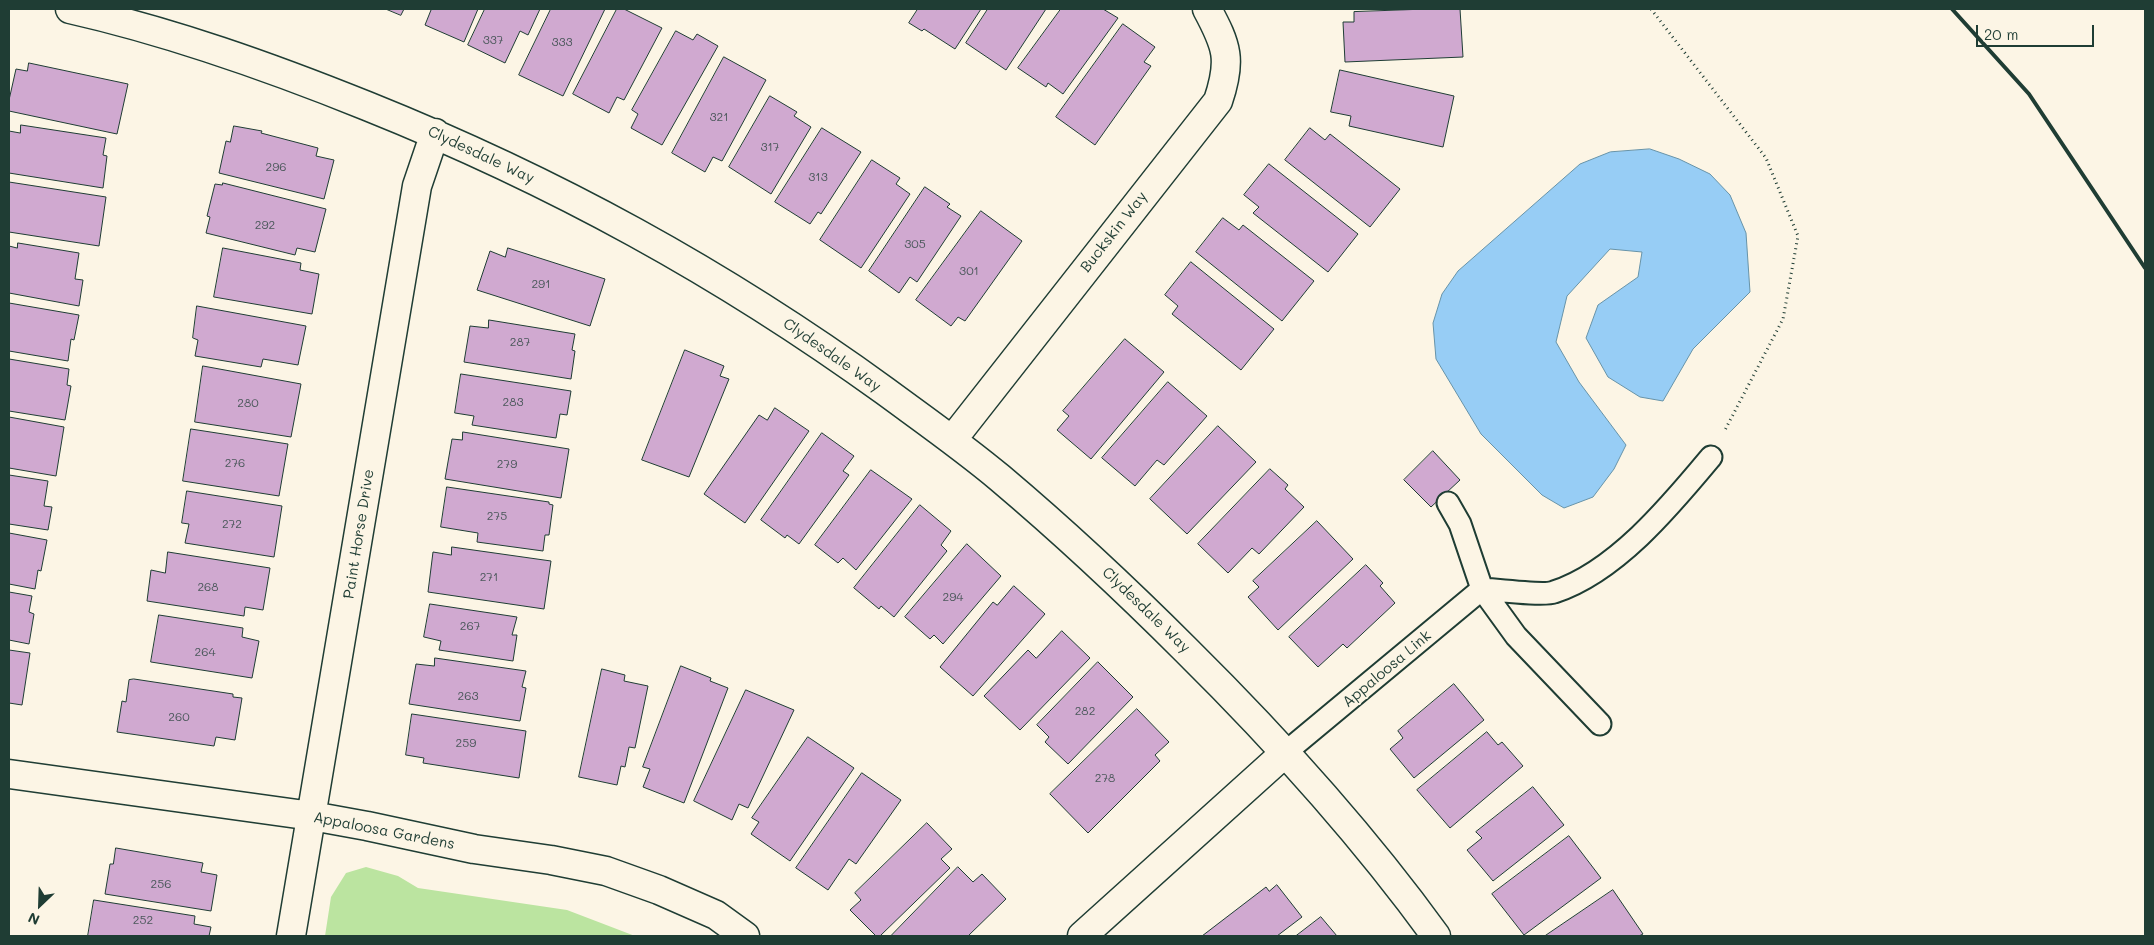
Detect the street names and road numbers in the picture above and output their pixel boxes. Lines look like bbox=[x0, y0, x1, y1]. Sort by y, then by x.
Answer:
street label: Clydesdale Way bbox=[425, 122, 537, 188]
street label: Buckskin Way bbox=[1077, 188, 1151, 276]
street label: Clydesdale Way bbox=[780, 315, 884, 395]
street label: Paint Horse Drive bbox=[340, 468, 378, 600]
street label: Clydesdale Way bbox=[1098, 563, 1194, 657]
street label: Appaloosa Link bbox=[1339, 627, 1435, 711]
street label: Appaloosa Gardens bbox=[312, 808, 456, 854]

